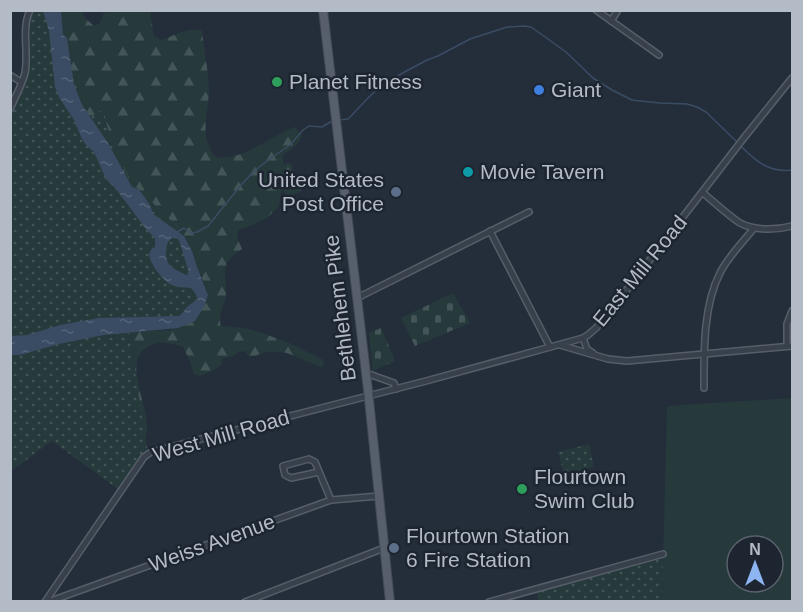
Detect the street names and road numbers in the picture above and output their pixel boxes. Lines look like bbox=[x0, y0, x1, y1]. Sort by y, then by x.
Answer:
street label: East Mill Road bbox=[588, 211, 691, 331]
street label: Bethlehem Pike bbox=[319, 234, 360, 382]
street label: West Mill Road bbox=[150, 405, 292, 466]
street label: Weiss Avenue bbox=[146, 509, 278, 576]

